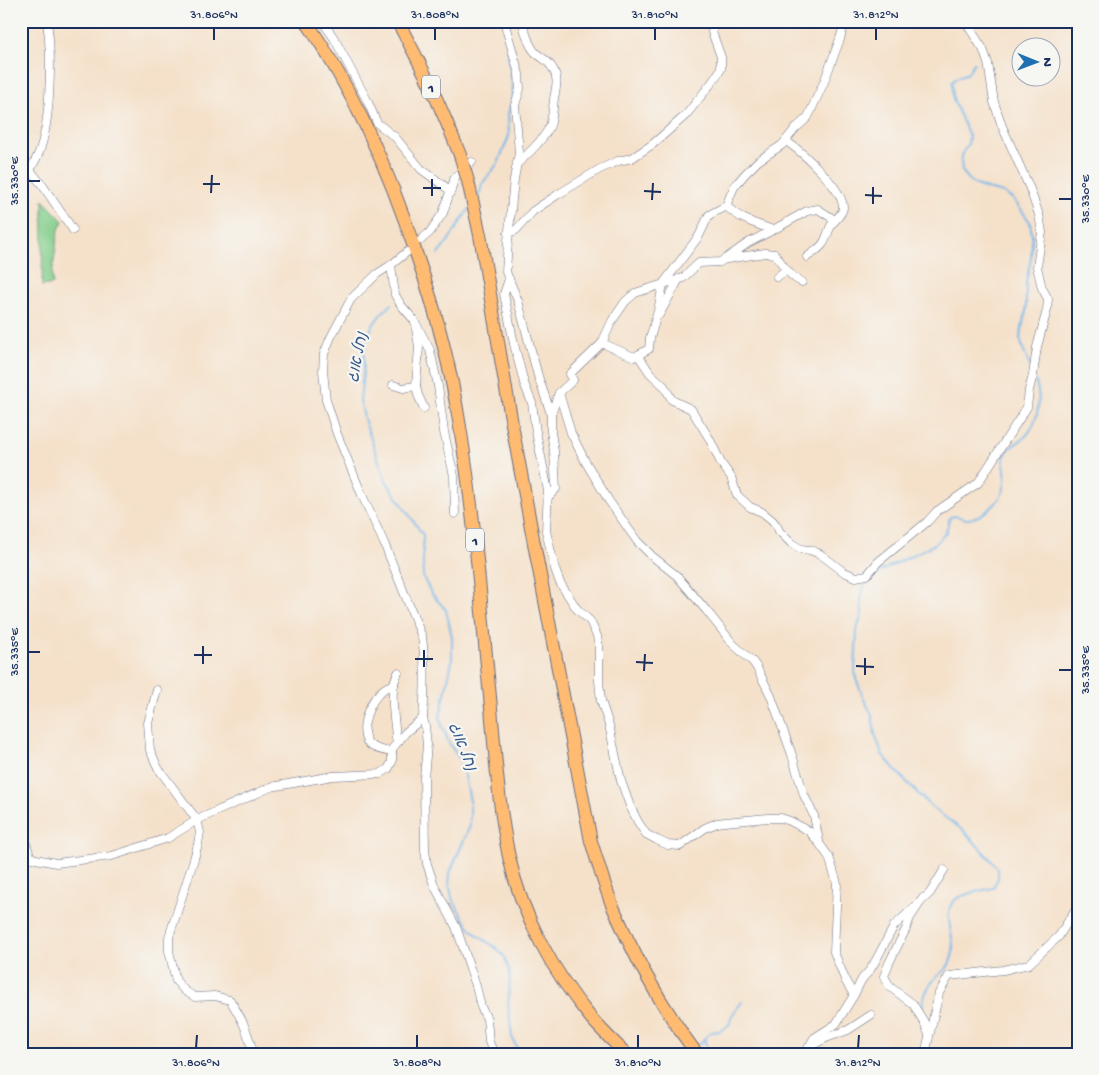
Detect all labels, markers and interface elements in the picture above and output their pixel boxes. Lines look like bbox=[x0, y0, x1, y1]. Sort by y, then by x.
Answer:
text: 31.806°N bbox=[189, 9, 238, 23]
text: 31.808°N bbox=[410, 9, 459, 23]
text: 31.810°N bbox=[631, 9, 678, 23]
text: 31.812°N bbox=[852, 9, 899, 23]
north arrow bbox=[1012, 38, 1062, 88]
text: N bbox=[1038, 57, 1055, 67]
road number: 1 bbox=[422, 75, 440, 98]
text: 35.330°E bbox=[9, 156, 23, 206]
text: 35.330°E bbox=[1080, 174, 1094, 224]
water label: נחל אוג bbox=[343, 329, 374, 384]
road number: 1 bbox=[466, 528, 484, 552]
text: 35.335°E bbox=[9, 628, 23, 677]
text: 35.335°E bbox=[1080, 646, 1094, 695]
water label: נחל אוג bbox=[442, 720, 481, 776]
text: 31.806°N bbox=[171, 1057, 220, 1071]
text: 31.808°N bbox=[392, 1057, 441, 1071]
text: 31.810°N bbox=[614, 1057, 661, 1071]
text: 31.812°N bbox=[834, 1057, 881, 1071]

